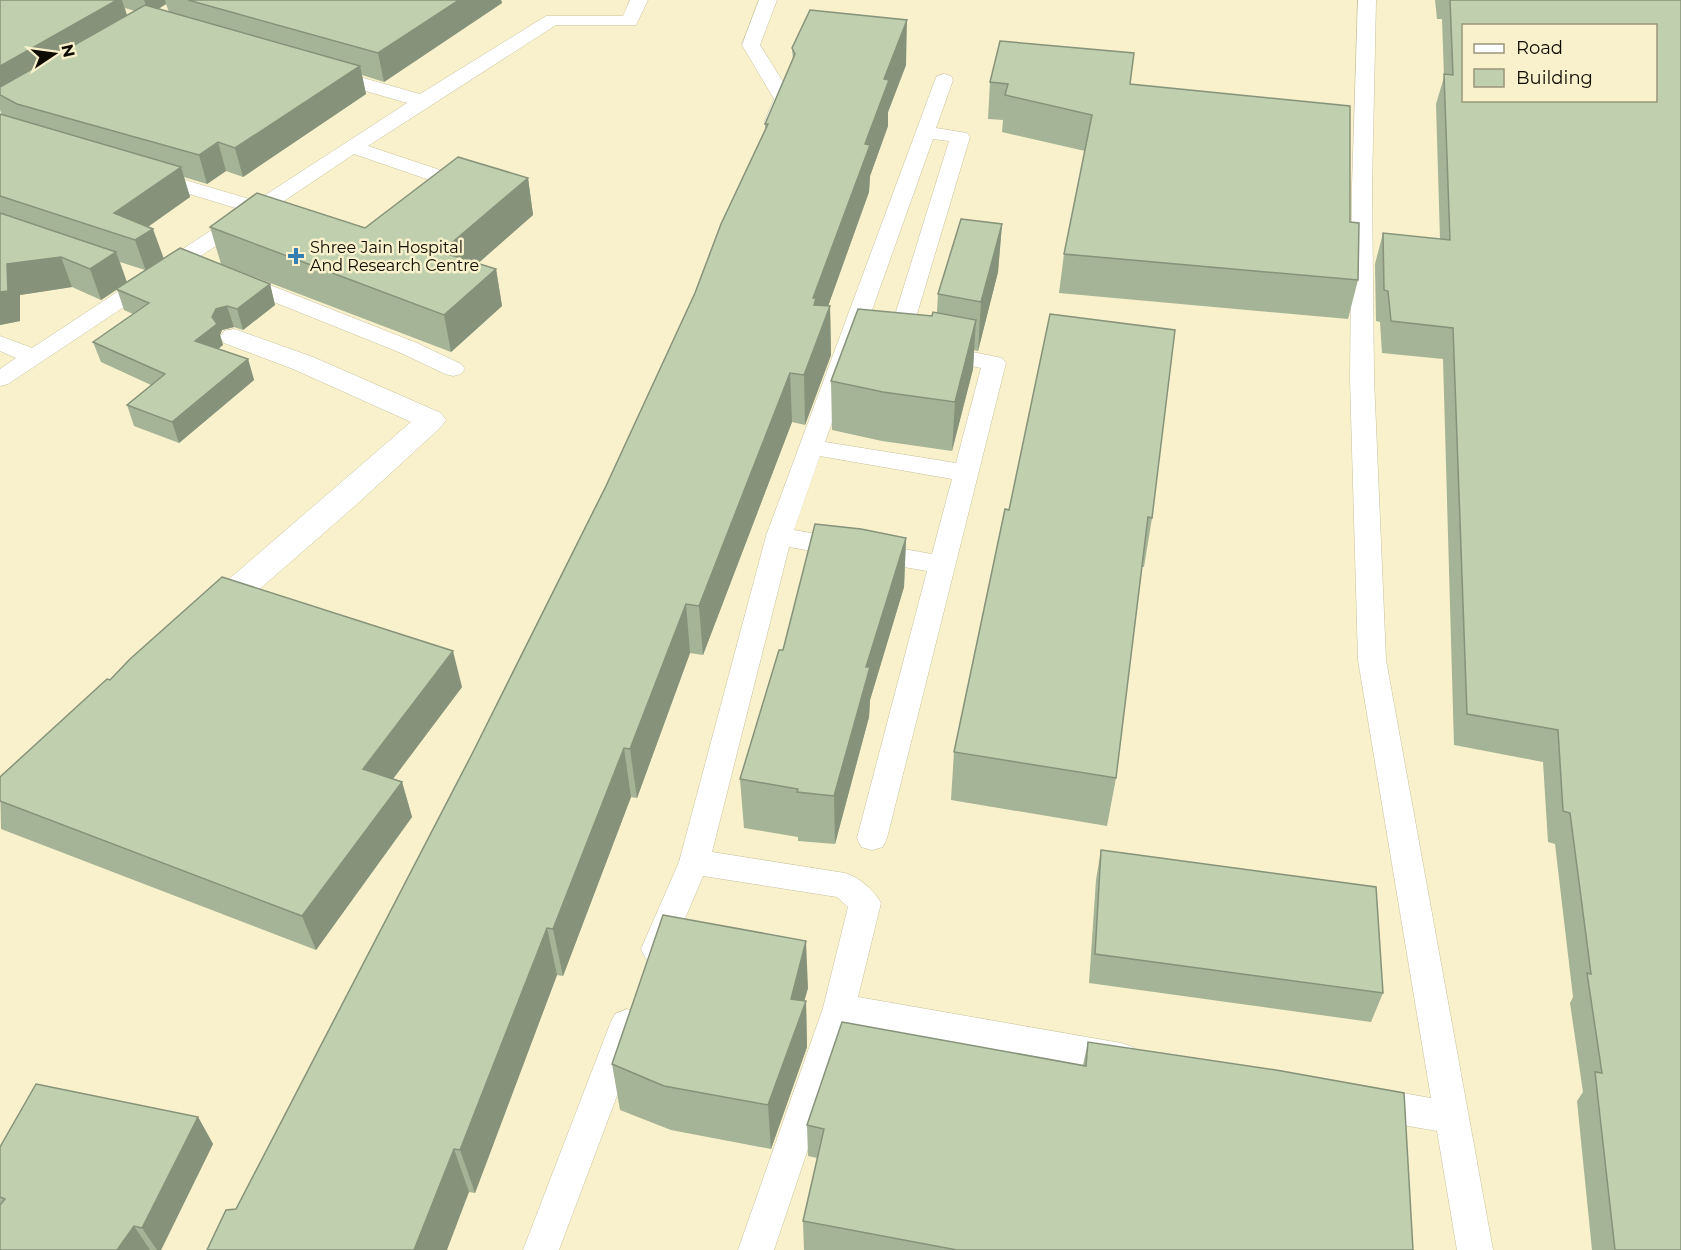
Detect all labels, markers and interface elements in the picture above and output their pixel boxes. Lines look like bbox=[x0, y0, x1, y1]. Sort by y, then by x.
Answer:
north arrow bbox=[24, 24, 84, 84]
legend bbox=[1462, 24, 1657, 102]
text: Road bbox=[1516, 37, 1563, 59]
text: N bbox=[57, 42, 79, 59]
text: Building bbox=[1516, 67, 1593, 89]
place label: Shree Jain Hospital And Research Centre bbox=[310, 238, 479, 275]
marker: Shree Jain Hospital And Research Centre bbox=[287, 247, 305, 265]

